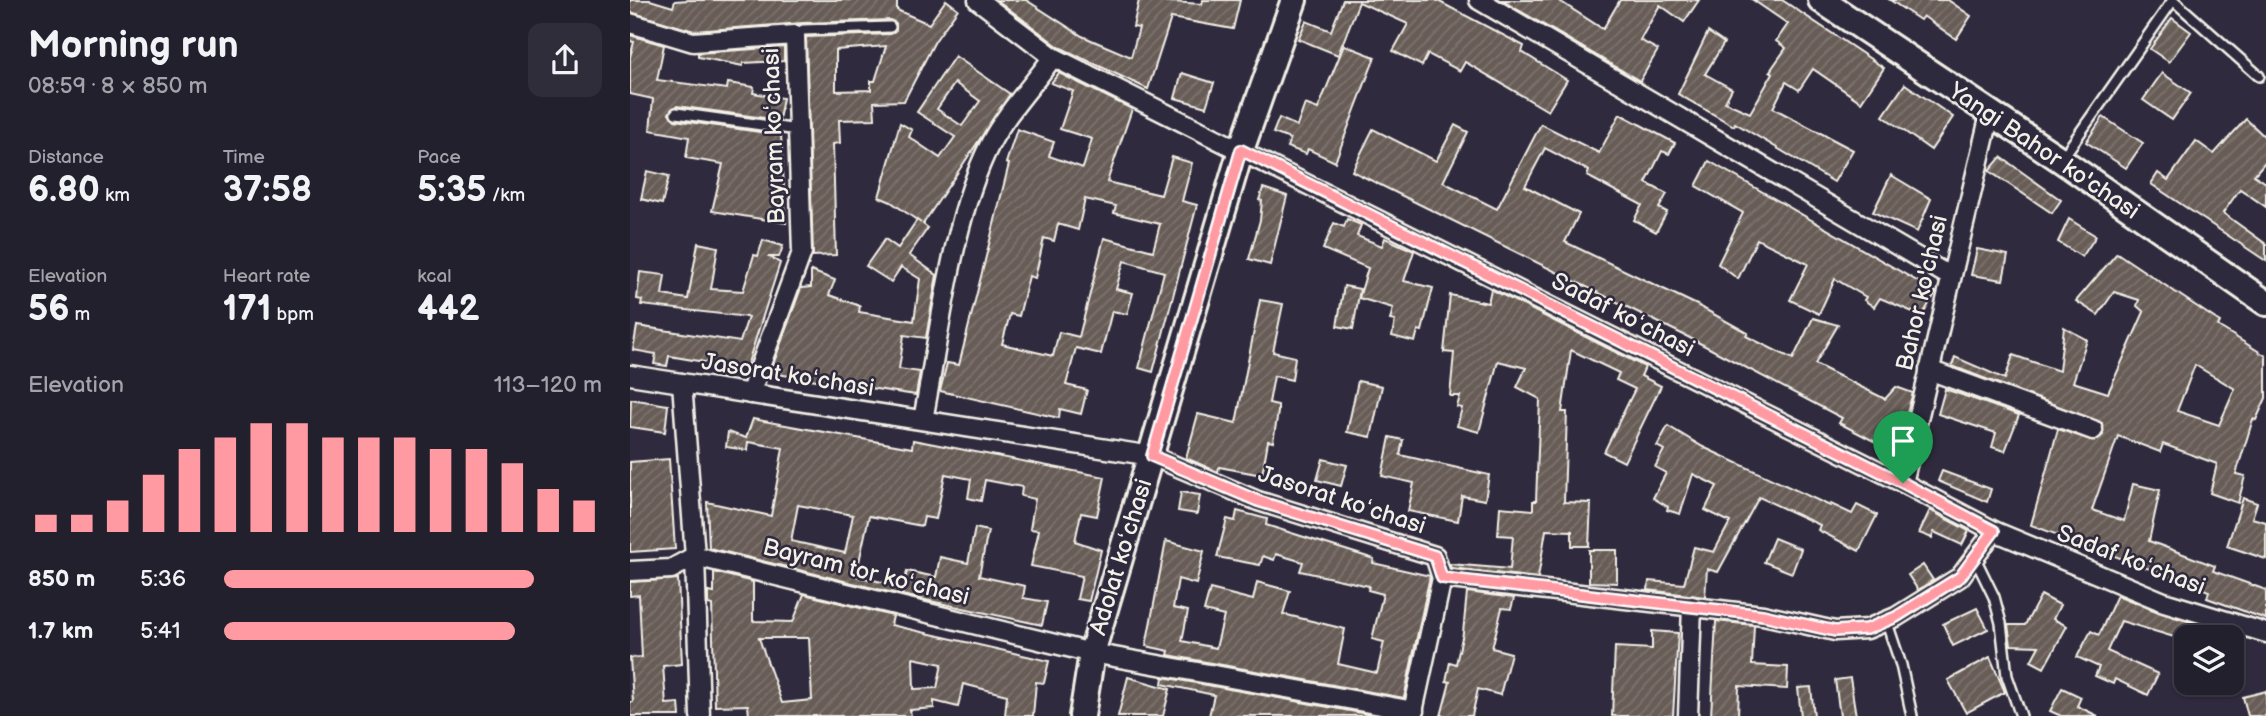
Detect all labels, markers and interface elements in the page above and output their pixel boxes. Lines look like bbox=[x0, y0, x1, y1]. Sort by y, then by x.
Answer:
text: Morning run bbox=[28, 23, 239, 68]
button: share bbox=[528, 23, 602, 97]
street label: Bayram koʻchasi bbox=[756, 47, 792, 225]
text: 08:59 · 8 × 850 m bbox=[28, 72, 208, 100]
street label: Yangi Bahor ko'chasi bbox=[1942, 76, 2145, 226]
text: Distance bbox=[28, 146, 104, 169]
text: Time bbox=[223, 146, 265, 169]
text: Pace bbox=[417, 146, 461, 169]
text: 6.80 bbox=[28, 169, 100, 212]
text: 37:58 bbox=[223, 169, 312, 212]
text: 5:35 bbox=[417, 169, 487, 212]
text: km bbox=[100, 184, 130, 207]
text: /km bbox=[487, 184, 525, 207]
street label: Bahor ko'chasi bbox=[1890, 212, 1954, 374]
text: Elevation bbox=[28, 265, 107, 288]
text: Heart rate bbox=[223, 265, 310, 288]
text: kcal bbox=[417, 265, 451, 288]
street label: Sadaf koʻchasi bbox=[1547, 266, 1699, 364]
text: 56 bbox=[28, 288, 69, 331]
text: 171 bbox=[223, 288, 271, 331]
text: 442 bbox=[417, 288, 480, 331]
text: m bbox=[69, 303, 90, 326]
text: bpm bbox=[271, 303, 314, 326]
street label: Jasorat koʻchasi bbox=[700, 347, 876, 403]
text: Elevation bbox=[28, 371, 124, 399]
text: 113–120 m bbox=[494, 371, 602, 399]
pin bbox=[1873, 411, 1933, 483]
icon: arrive bbox=[1884, 422, 1922, 460]
street label: Jasorat koʻchasi bbox=[1255, 459, 1429, 541]
street label: Adolat koʻchasi bbox=[1084, 475, 1158, 639]
street label: Sadaf koʻchasi bbox=[2053, 518, 2209, 602]
street label: Bayram tor koʻchasi bbox=[760, 532, 972, 612]
text: 850 m bbox=[28, 565, 95, 593]
text: 5:36 bbox=[140, 565, 186, 593]
text: 1.7 km bbox=[28, 617, 93, 645]
text: 5:41 bbox=[140, 617, 181, 645]
map controls bbox=[2174, 625, 2244, 695]
button: layers bbox=[2174, 625, 2244, 695]

